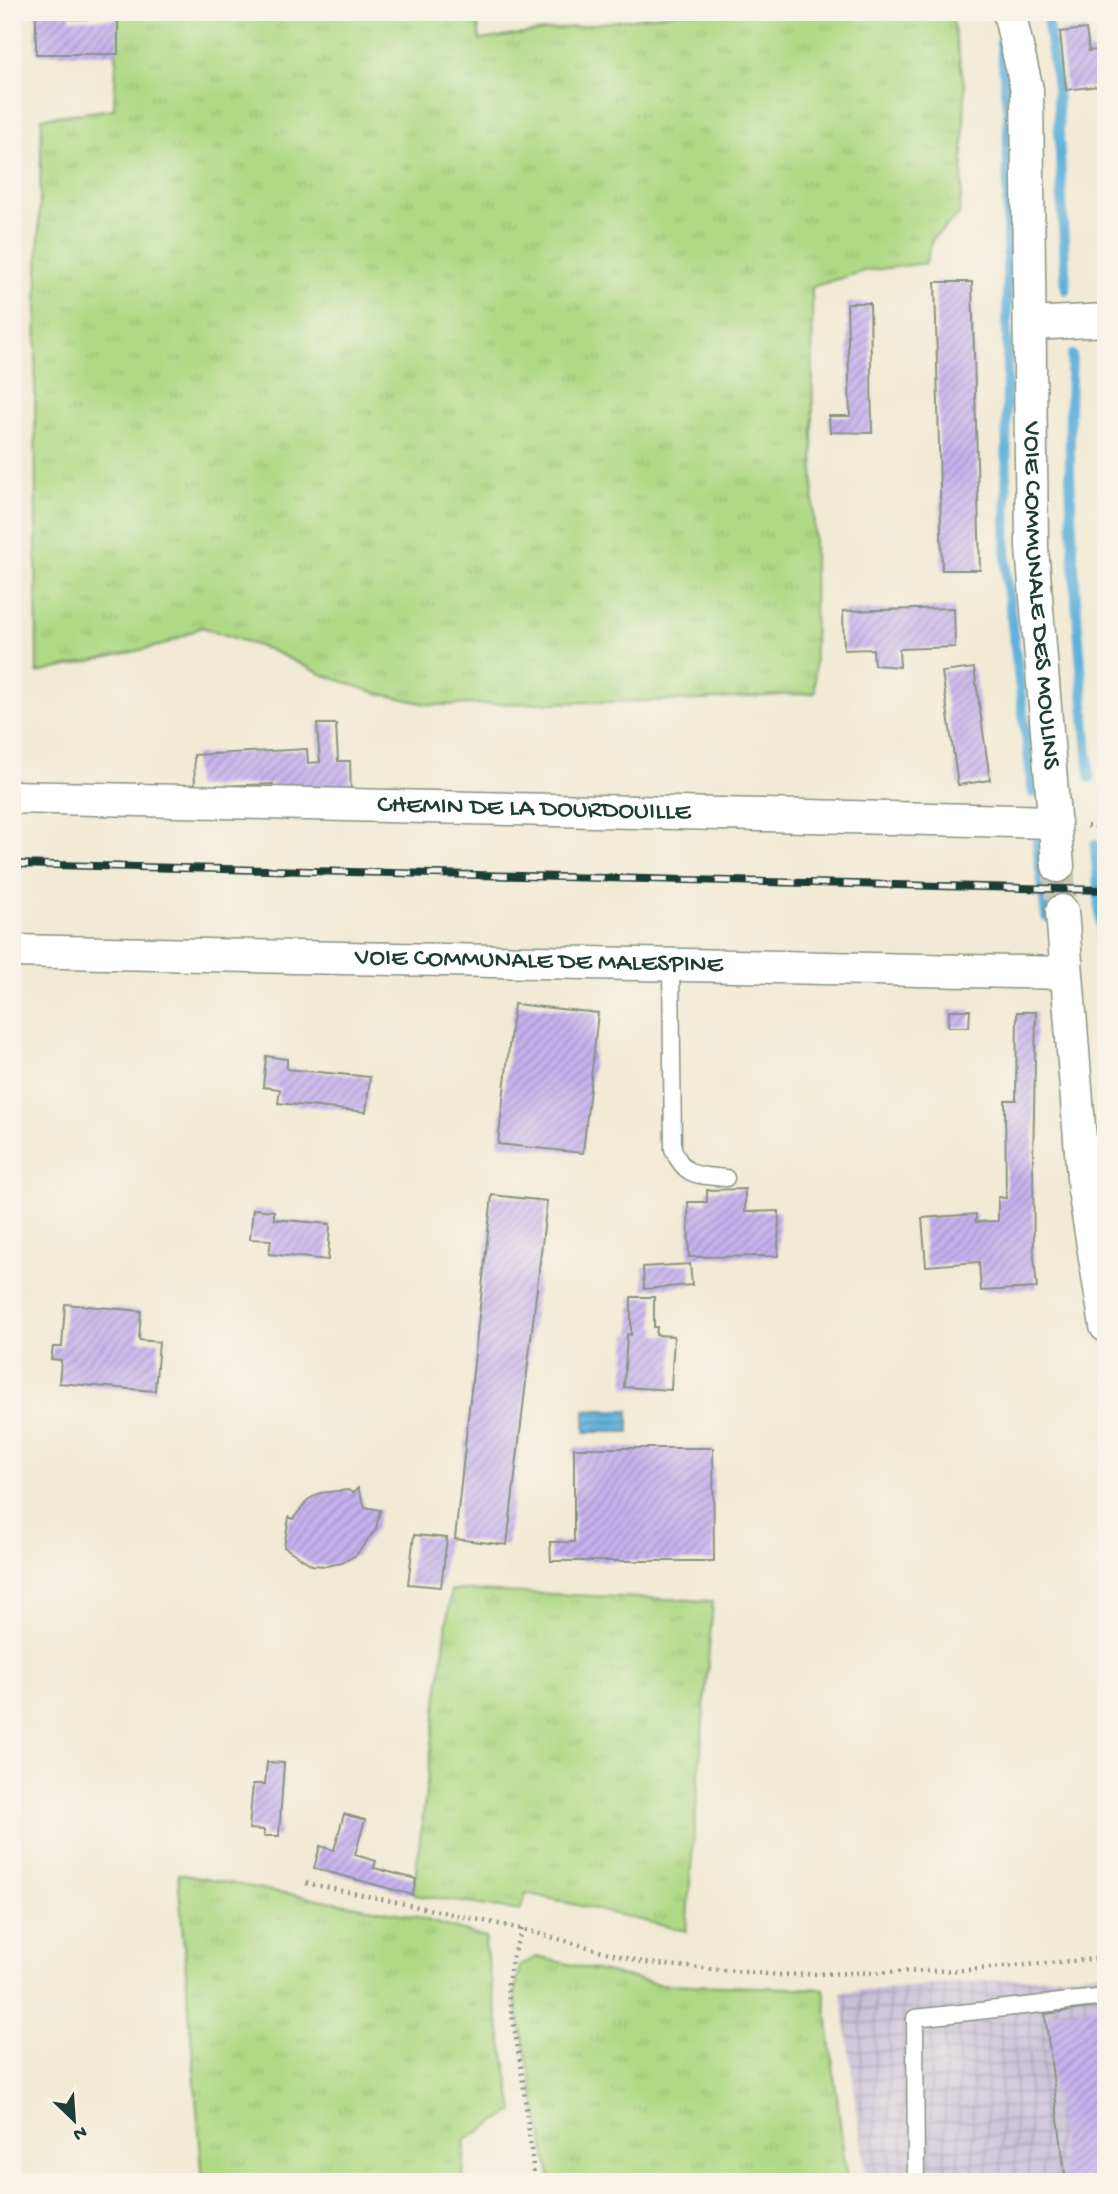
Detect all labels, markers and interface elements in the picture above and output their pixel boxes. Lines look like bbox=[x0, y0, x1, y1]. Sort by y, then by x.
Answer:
street label: VOIE COMMUNALE DES MOULINS bbox=[1015, 420, 1066, 772]
street label: CHEMIN DE LA DOURDOUILLE bbox=[377, 790, 692, 829]
street label: VOIE COMMUNALE DE MALESPINE bbox=[354, 943, 724, 981]
north arrow bbox=[38, 2086, 108, 2156]
text: N bbox=[69, 2119, 90, 2145]

